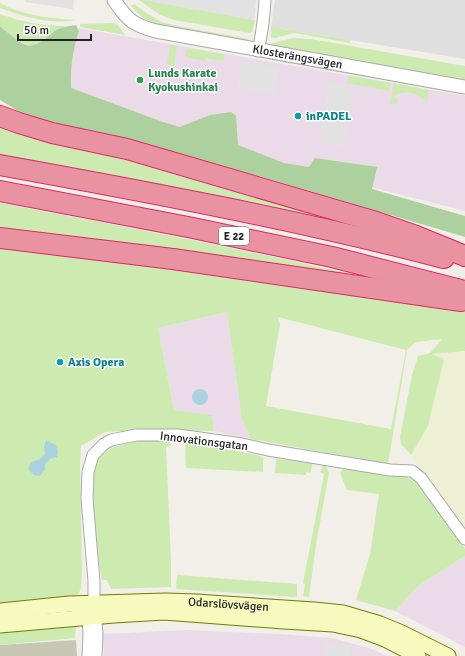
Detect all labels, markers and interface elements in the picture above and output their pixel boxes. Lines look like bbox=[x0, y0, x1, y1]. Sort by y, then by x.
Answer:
scale bar bbox=[18, 16, 91, 42]
text: 50 m bbox=[24, 23, 49, 38]
street label: Klosterängsvägen bbox=[251, 42, 344, 73]
place label: Lunds Karate Kyokushinkai bbox=[148, 66, 218, 95]
marker: Lunds Karate Kyokushinkai bbox=[135, 75, 145, 85]
place label: inPADEL bbox=[306, 109, 352, 124]
marker: inPADEL bbox=[293, 111, 303, 121]
road number: E 22 bbox=[219, 227, 249, 245]
place label: Axis Opera bbox=[68, 355, 124, 370]
marker: Axis Opera bbox=[55, 357, 65, 367]
street label: Innovationsgatan bbox=[159, 429, 249, 454]
street label: Odarslövsvägen bbox=[188, 595, 269, 615]

